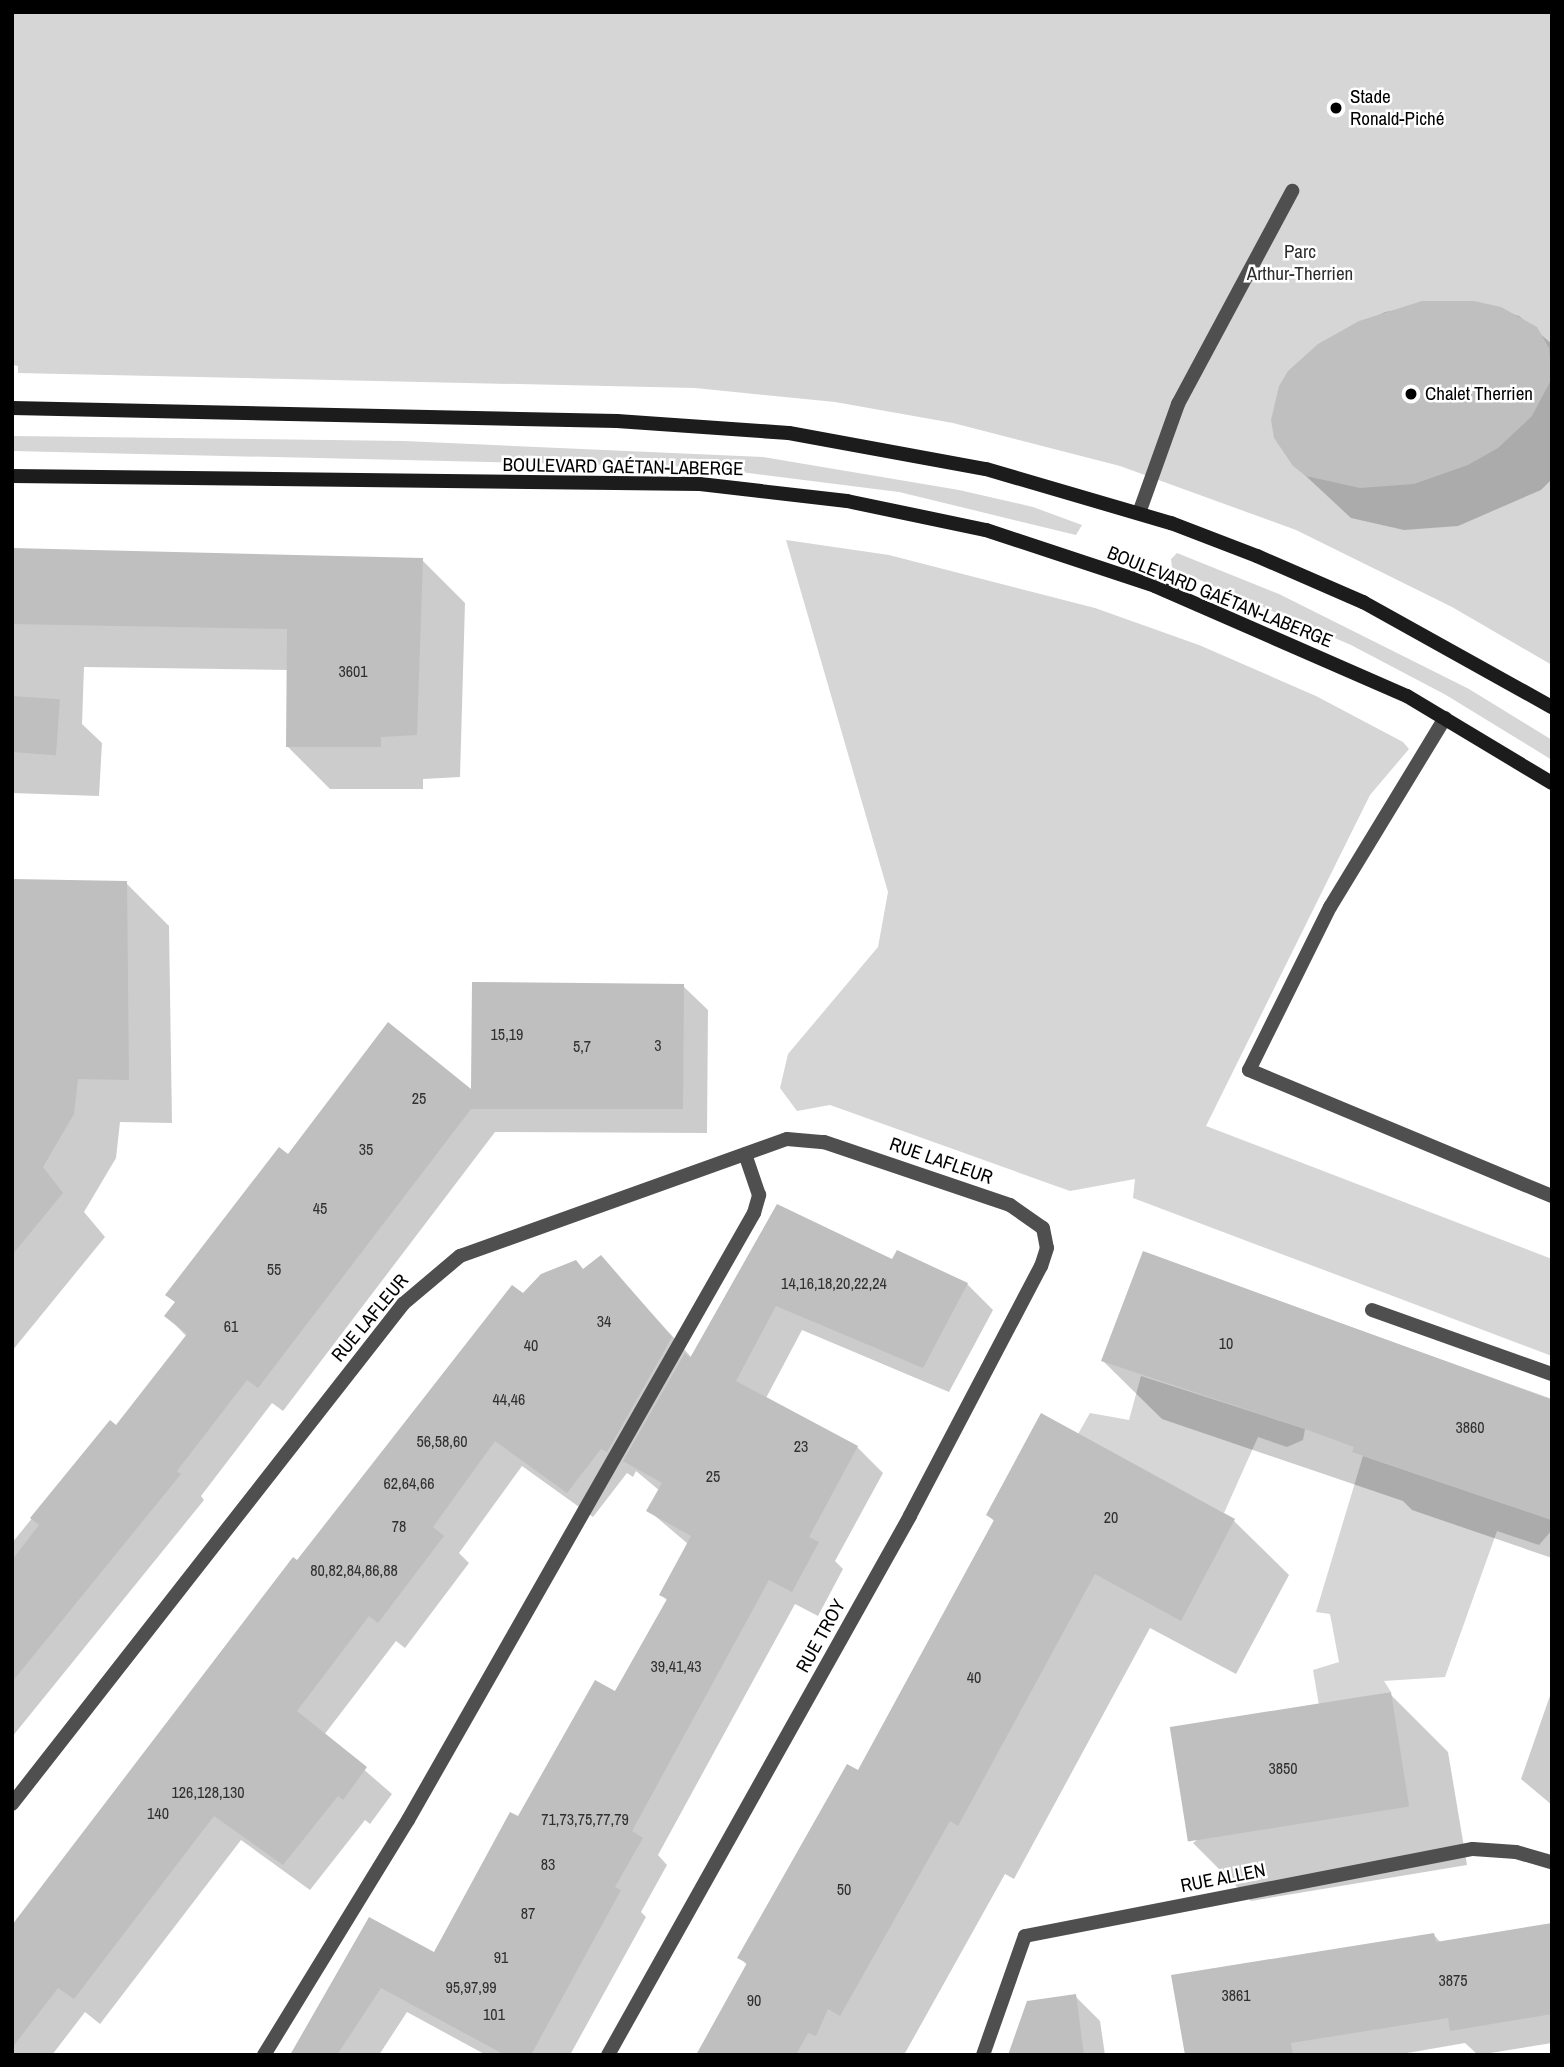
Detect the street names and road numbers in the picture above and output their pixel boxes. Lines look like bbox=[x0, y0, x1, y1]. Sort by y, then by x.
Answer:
street label: BOULEVARD GAÉTAN-LABERGE bbox=[502, 453, 744, 481]
street label: BOULEVARD GAÉTAN-LABERGE bbox=[1104, 541, 1336, 653]
street label: RUE LAFLEUR bbox=[887, 1133, 995, 1189]
street label: RUE LAFLEUR bbox=[327, 1270, 413, 1366]
street label: RUE TROY bbox=[792, 1595, 850, 1677]
street label: RUE ALLEN bbox=[1178, 1859, 1268, 1897]

